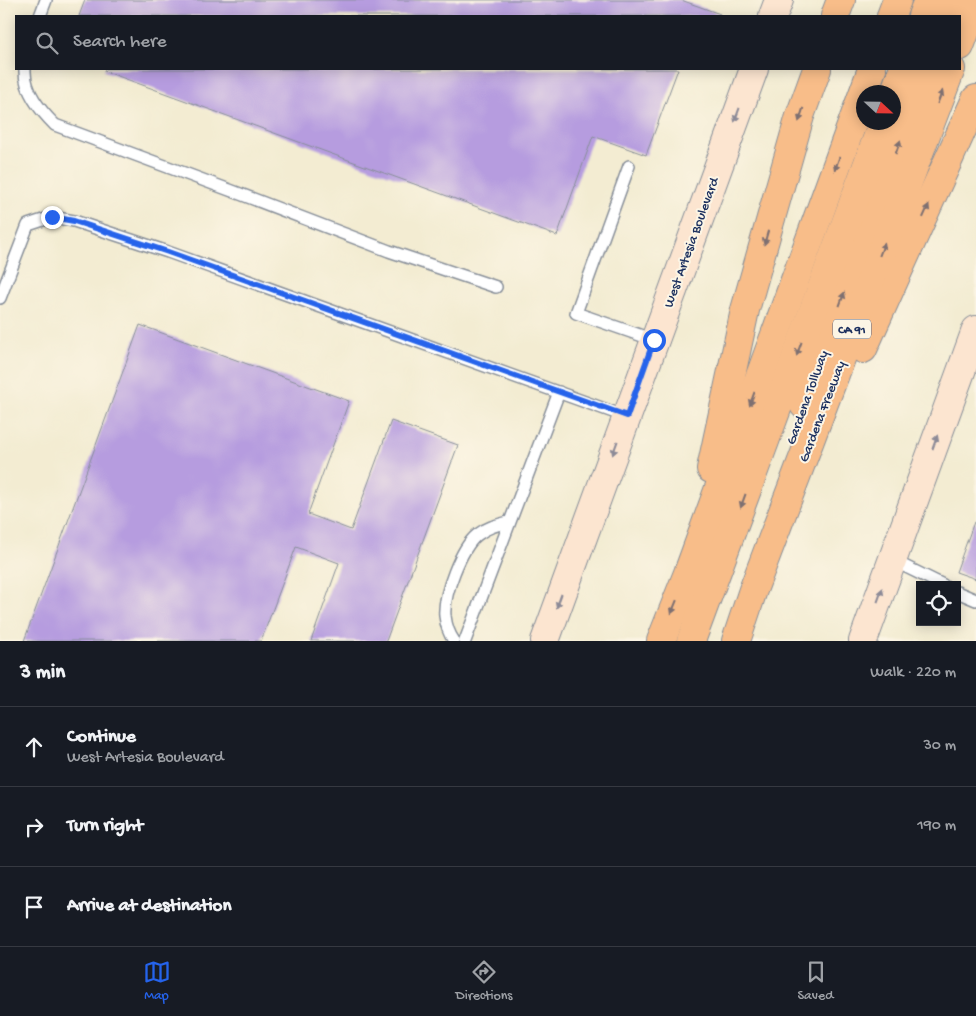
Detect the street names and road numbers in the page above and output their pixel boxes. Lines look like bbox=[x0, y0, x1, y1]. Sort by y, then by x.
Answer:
street label: West Artesia Boulevard bbox=[661, 174, 724, 310]
road number: CA 91 bbox=[833, 320, 871, 338]
street label: Gardena Tollway bbox=[783, 348, 833, 447]
street label: Gardena Freeway bbox=[796, 359, 850, 465]

